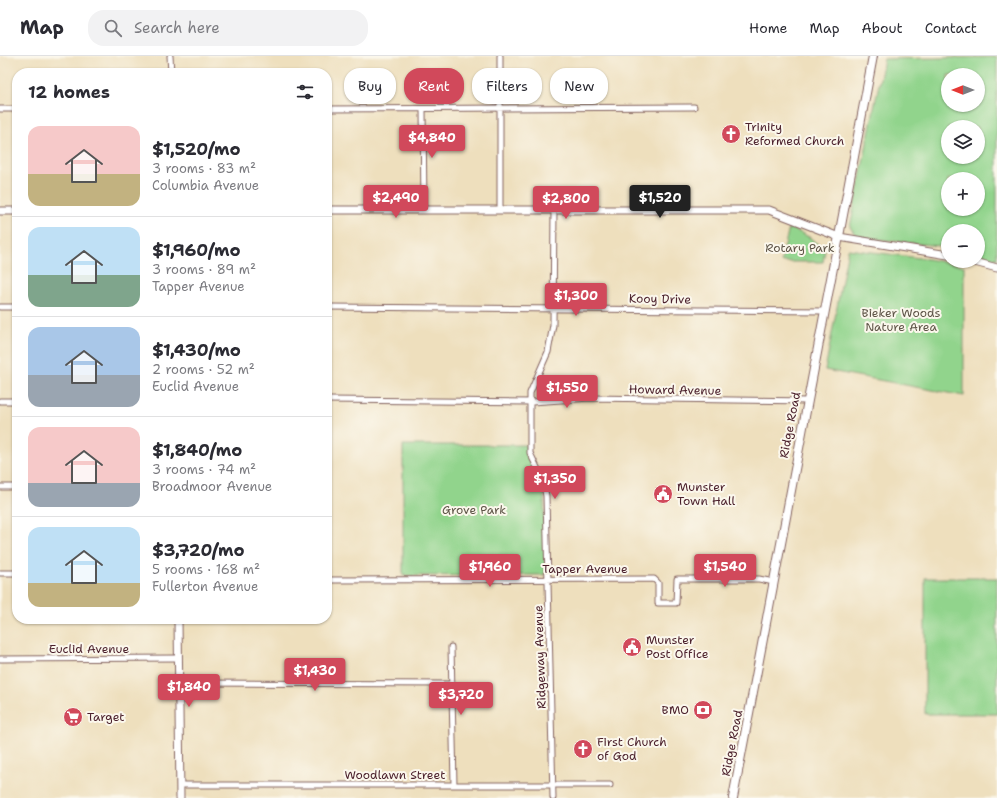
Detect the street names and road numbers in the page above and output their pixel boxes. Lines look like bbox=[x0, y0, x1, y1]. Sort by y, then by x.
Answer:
street label: Kooy Drive bbox=[629, 290, 691, 308]
street label: Howard Avenue bbox=[629, 381, 722, 399]
street label: Ridge Road bbox=[776, 390, 804, 460]
street label: Tapper Avenue bbox=[542, 561, 628, 577]
street label: Ridgeway Avenue bbox=[530, 605, 550, 709]
street label: Euclid Avenue bbox=[49, 641, 129, 657]
street label: Ridge Road bbox=[718, 708, 746, 778]
street label: Woodlawn Street bbox=[345, 767, 445, 783]

